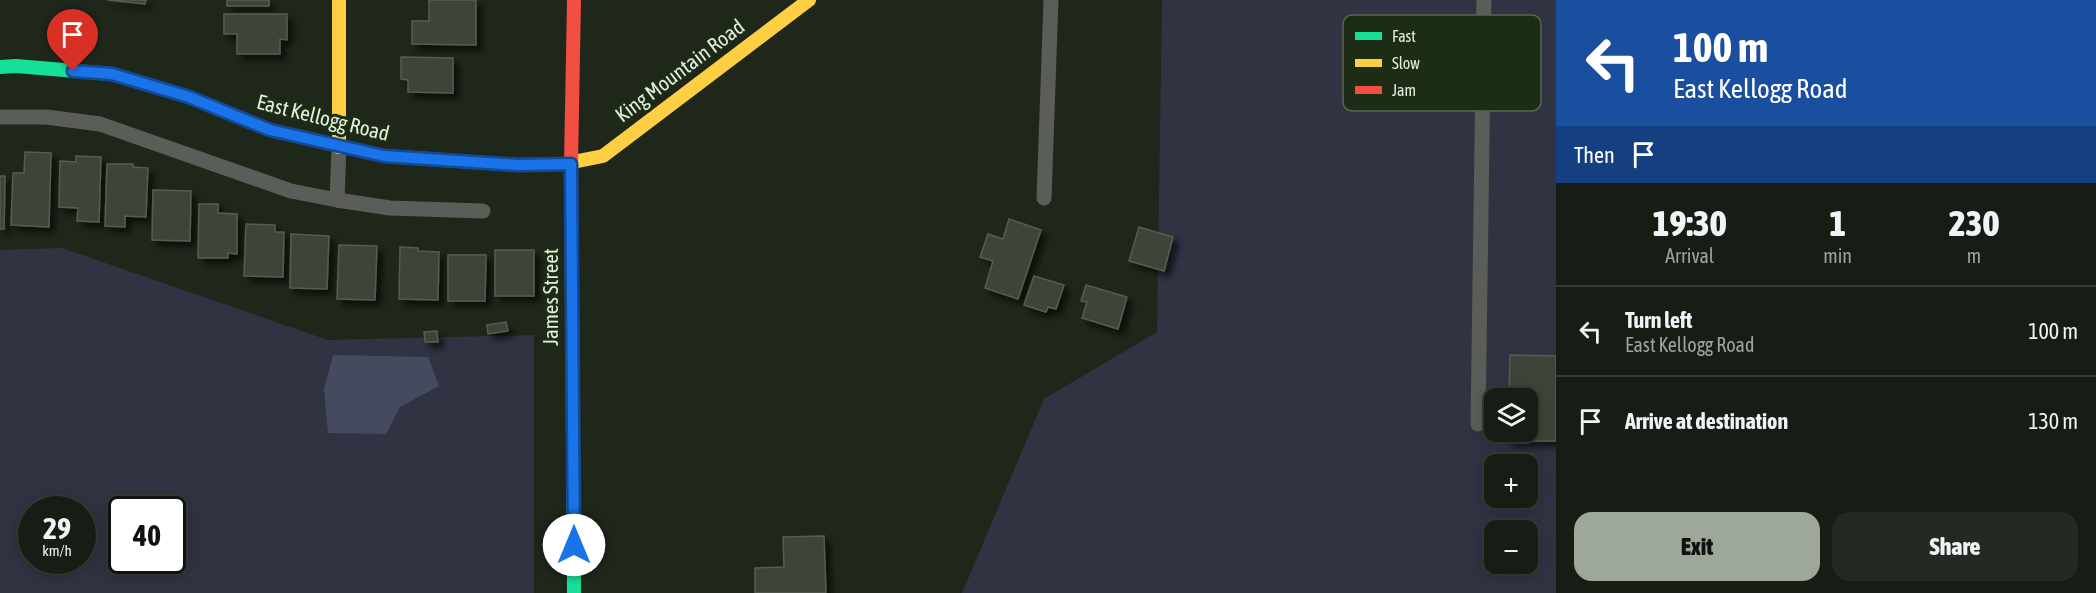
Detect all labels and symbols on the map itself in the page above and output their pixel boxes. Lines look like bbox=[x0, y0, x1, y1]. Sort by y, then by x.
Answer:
pin bbox=[47, 9, 98, 71]
street label: King Mountain Road bbox=[610, 14, 749, 127]
legend bbox=[1343, 15, 1541, 111]
text: Fast bbox=[1392, 27, 1416, 45]
text: Slow bbox=[1392, 54, 1420, 72]
text: Jam bbox=[1392, 81, 1416, 99]
street label: East Kellogg Road bbox=[254, 89, 392, 145]
street label: James Street bbox=[538, 248, 562, 346]
speed limit sign: 40 bbox=[108, 496, 186, 574]
position arrow bbox=[542, 513, 606, 577]

